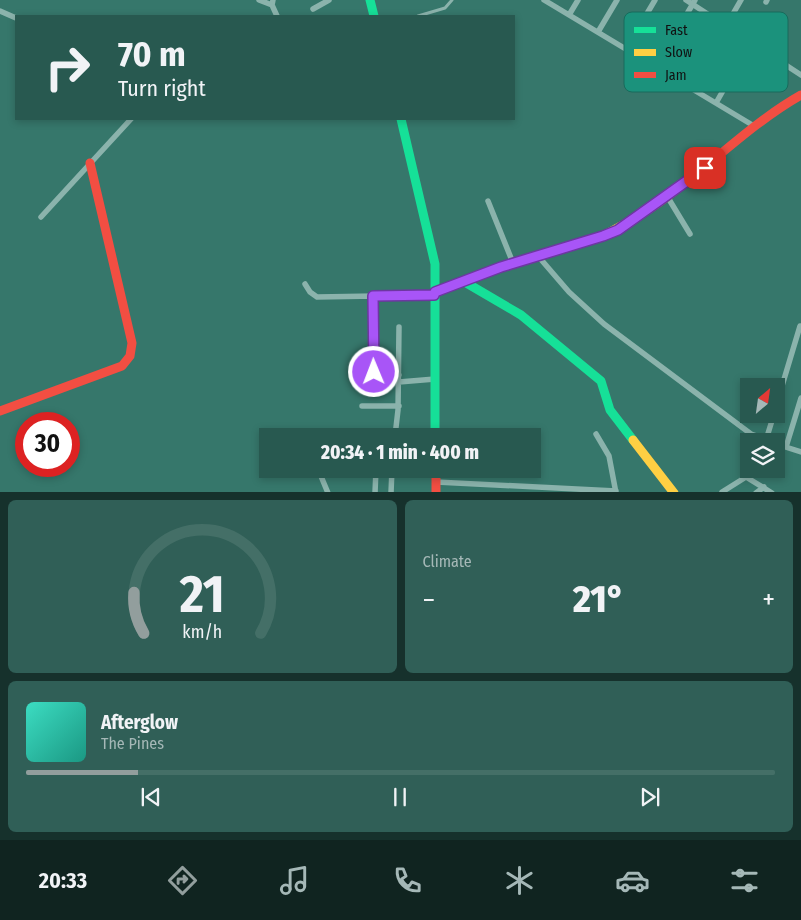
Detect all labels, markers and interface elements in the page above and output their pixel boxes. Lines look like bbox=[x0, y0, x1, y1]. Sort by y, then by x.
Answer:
legend bbox=[624, 12, 788, 92]
text: Fast bbox=[665, 22, 688, 39]
text: 70 m bbox=[118, 33, 186, 75]
icon: right bbox=[35, 35, 100, 100]
text: Slow bbox=[665, 44, 692, 61]
text: Jam bbox=[665, 67, 686, 84]
text: Turn right bbox=[118, 75, 206, 102]
pin bbox=[684, 147, 726, 189]
icon: arrive bbox=[691, 154, 719, 182]
position arrow bbox=[347, 345, 399, 397]
north arrow bbox=[740, 378, 785, 422]
map controls bbox=[740, 378, 785, 478]
speed limit sign: 30 bbox=[15, 412, 80, 477]
button: layers bbox=[740, 433, 785, 478]
text: 20:34 · 1 min · 400 m bbox=[321, 441, 479, 464]
text: Climate bbox=[423, 552, 472, 571]
text: 21 bbox=[179, 563, 225, 626]
text: 21° bbox=[573, 576, 624, 622]
text: − bbox=[423, 583, 435, 616]
text: + bbox=[762, 583, 775, 616]
text: km/h bbox=[182, 621, 222, 643]
text: Afterglow bbox=[101, 711, 178, 734]
text: The Pines bbox=[101, 734, 164, 753]
icon: previous bbox=[137, 783, 165, 811]
icon: pause bbox=[386, 783, 414, 811]
icon: next bbox=[636, 783, 664, 811]
icon: directions bbox=[165, 863, 200, 898]
icon: music bbox=[277, 863, 312, 898]
icon: phone bbox=[390, 863, 425, 898]
icon: climate bbox=[502, 863, 537, 898]
icon: car bbox=[615, 863, 650, 898]
icon: filters bbox=[727, 863, 762, 898]
text: 20:33 bbox=[39, 867, 87, 894]

